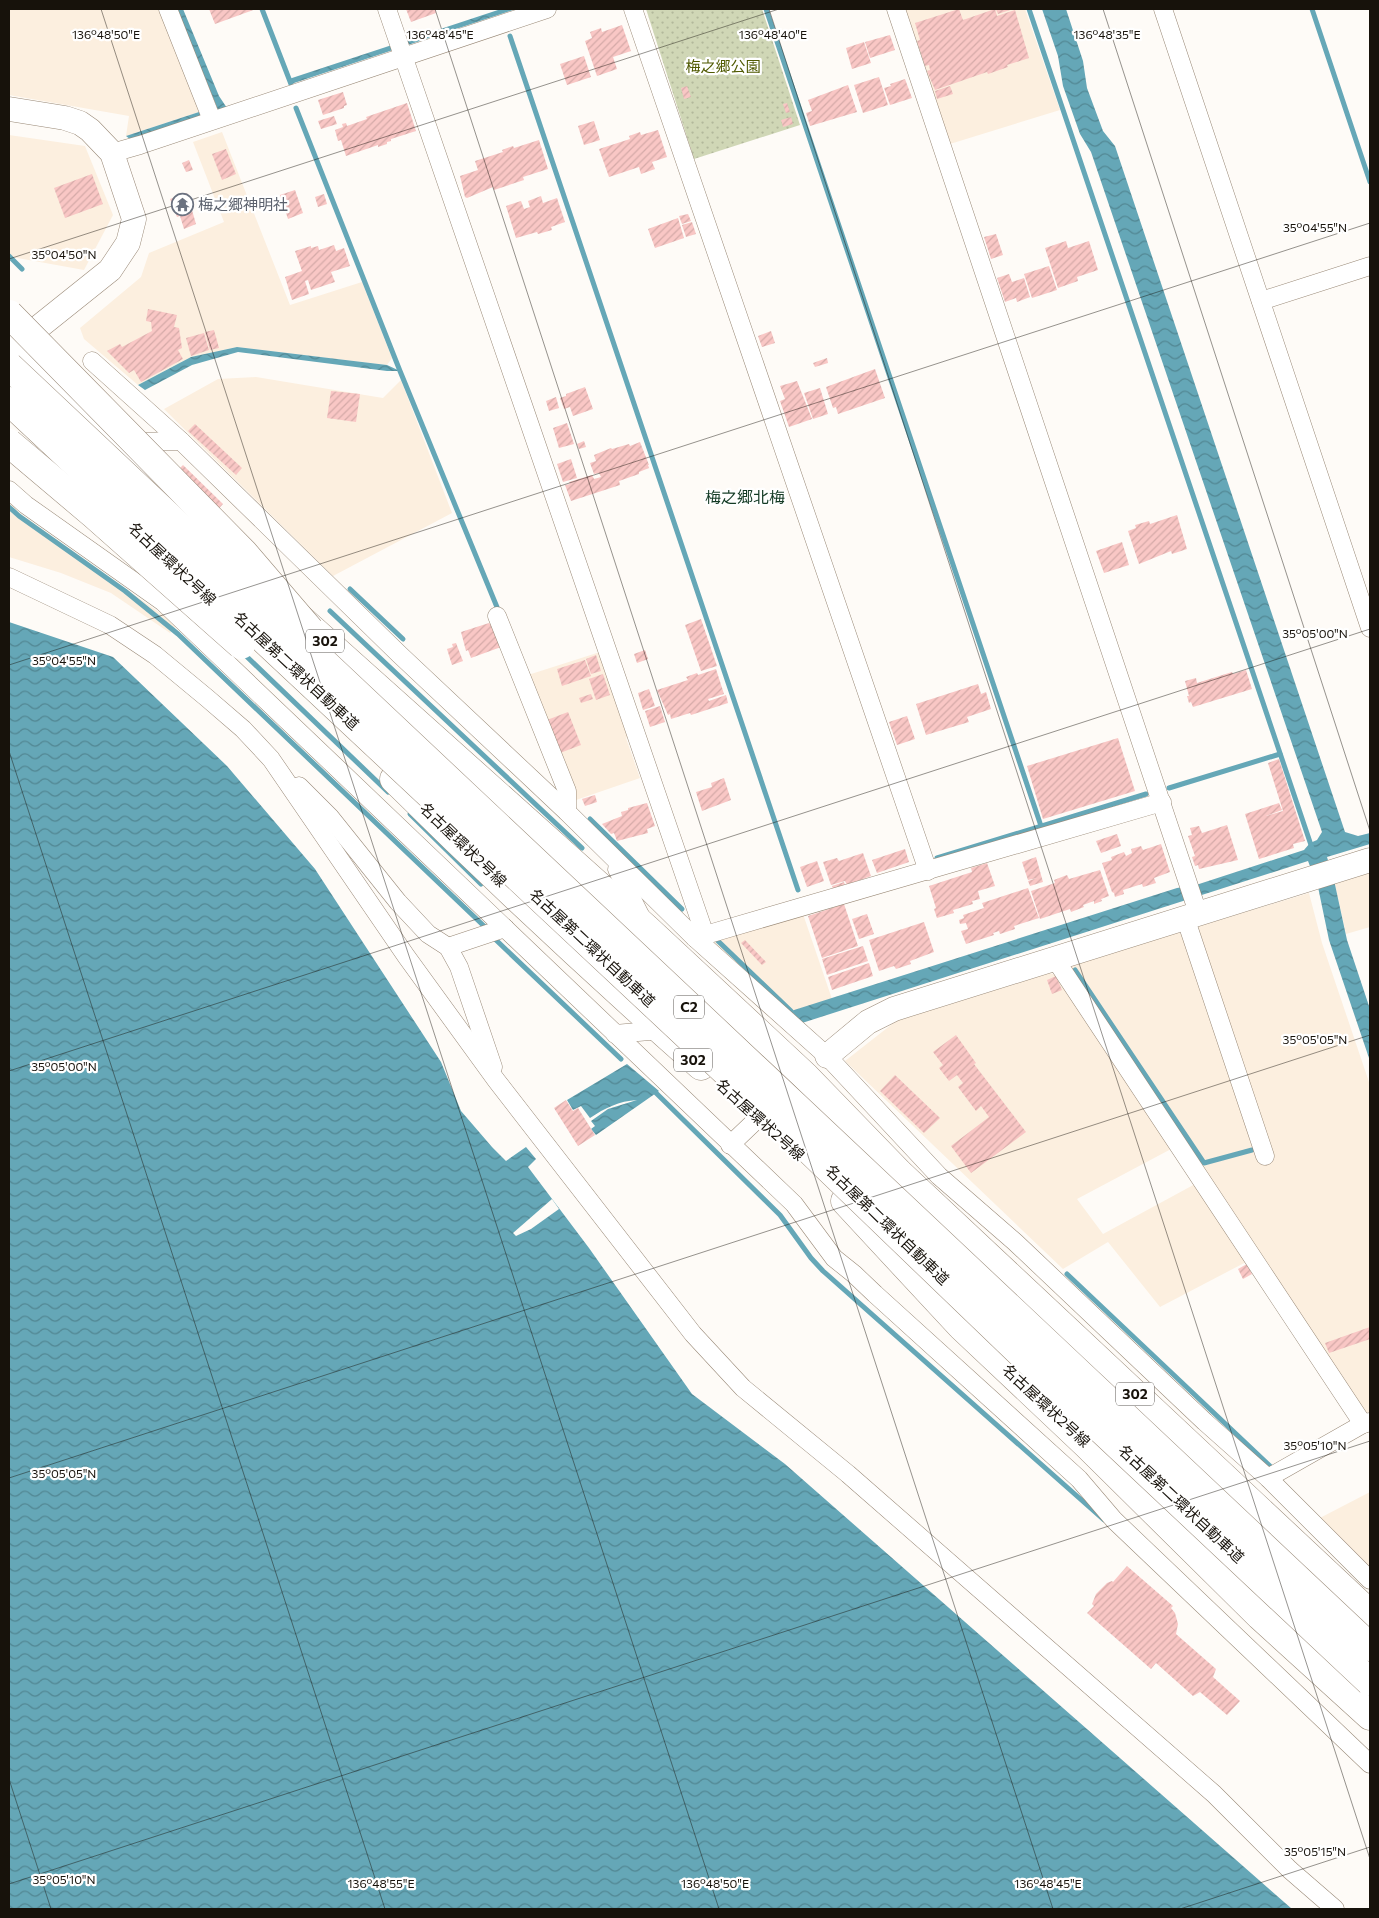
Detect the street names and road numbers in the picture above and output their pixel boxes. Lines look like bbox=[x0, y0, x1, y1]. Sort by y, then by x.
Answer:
street label: 名古屋環状2号線 bbox=[125, 518, 220, 608]
street label: 名古屋第二環状自動車道 bbox=[230, 607, 363, 733]
road number: 302 bbox=[306, 630, 344, 652]
street label: 名古屋環状2号線 bbox=[417, 798, 511, 890]
street label: 名古屋第二環状自動車道 bbox=[526, 884, 659, 1010]
road number: C2 bbox=[674, 996, 704, 1019]
road number: 302 bbox=[674, 1048, 712, 1072]
street label: 名古屋環状2号線 bbox=[713, 1075, 809, 1164]
street label: 名古屋第二環状自動車道 bbox=[822, 1160, 953, 1288]
street label: 名古屋環状2号線 bbox=[999, 1360, 1094, 1450]
road number: 302 bbox=[1116, 1382, 1154, 1406]
street label: 名古屋第二環状自動車道 bbox=[1115, 1440, 1248, 1566]

